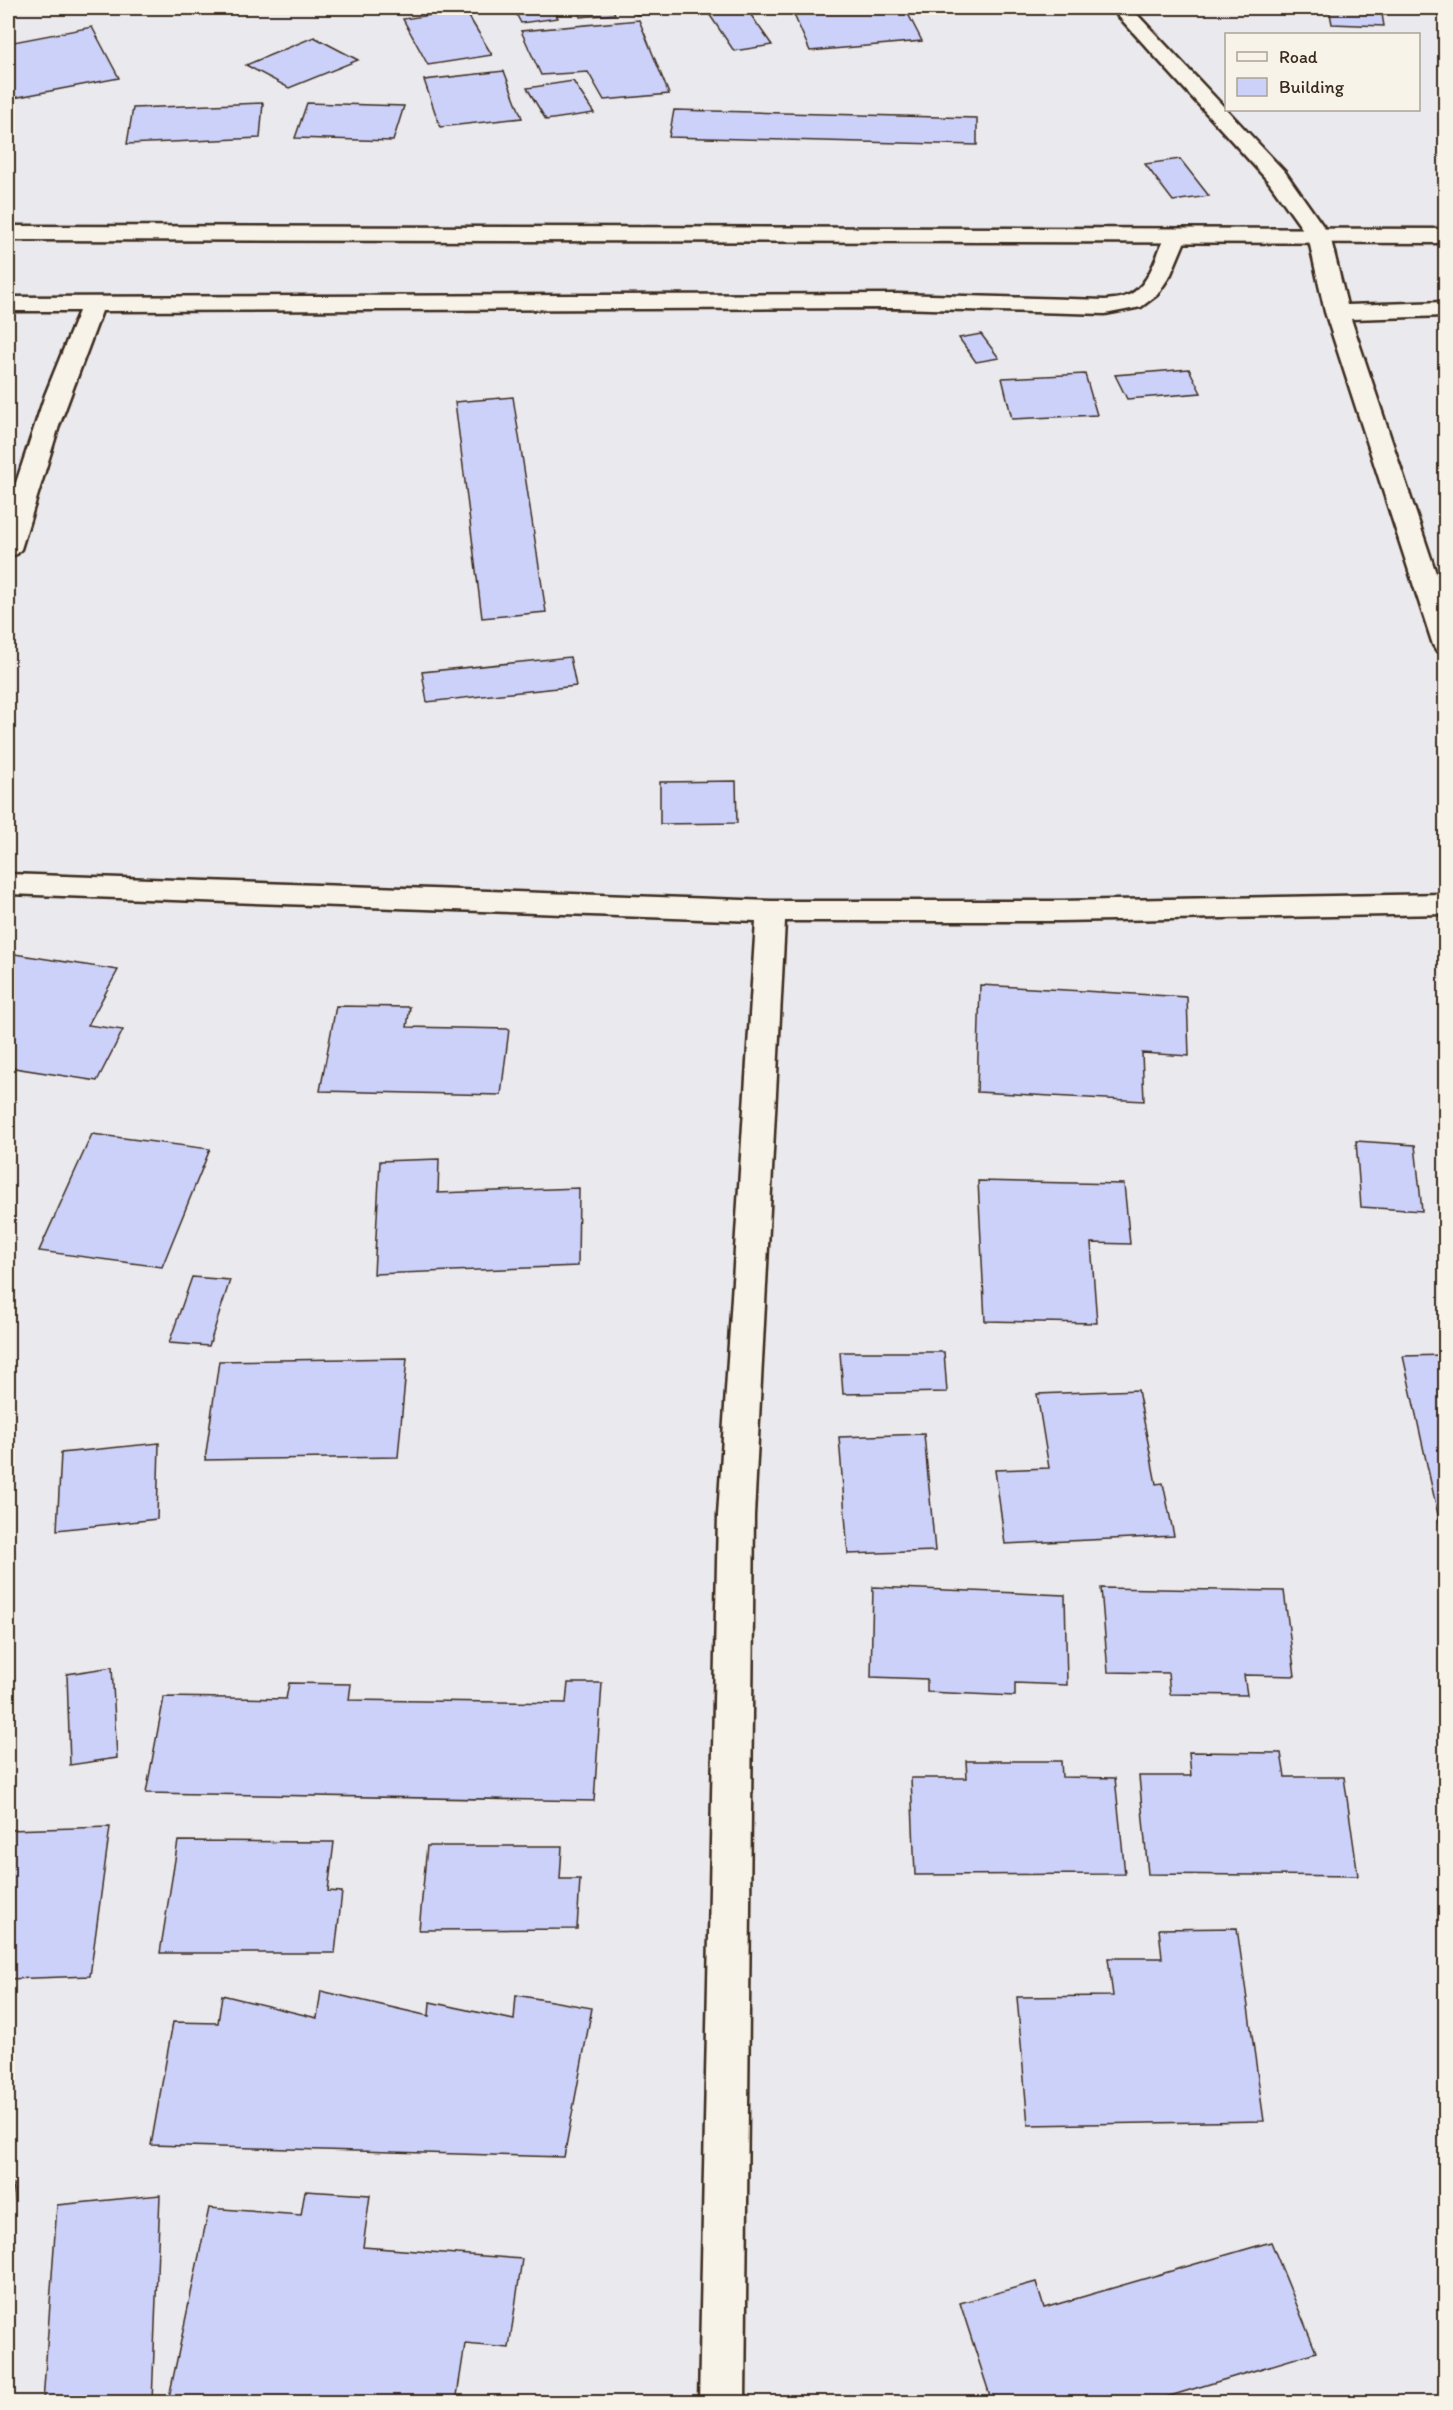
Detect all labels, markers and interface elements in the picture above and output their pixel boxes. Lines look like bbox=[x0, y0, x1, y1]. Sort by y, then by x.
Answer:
legend bbox=[1225, 33, 1420, 111]
text: Road bbox=[1279, 46, 1318, 68]
text: Building bbox=[1279, 76, 1345, 98]

